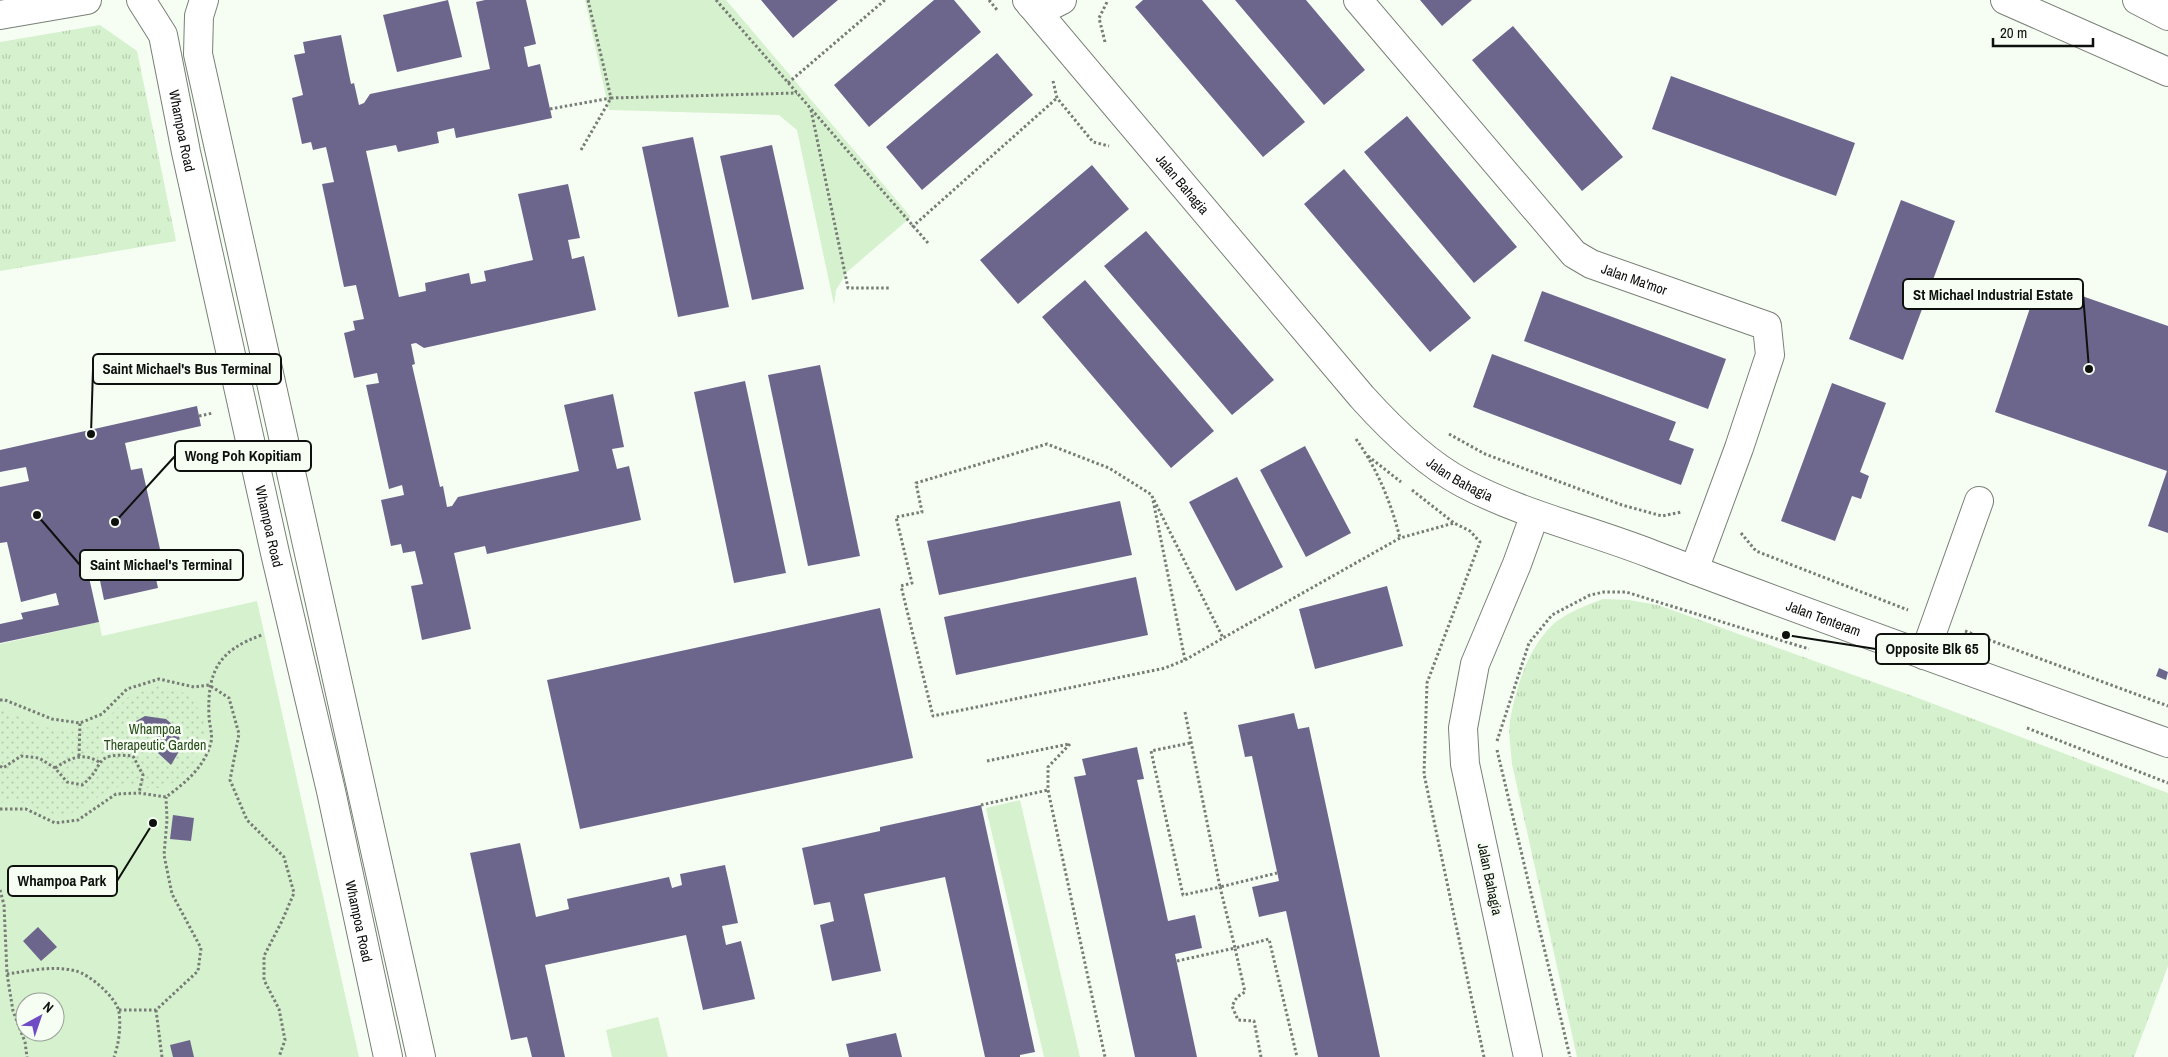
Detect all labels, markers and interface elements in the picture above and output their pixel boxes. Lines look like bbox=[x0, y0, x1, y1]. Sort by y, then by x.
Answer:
scale bar bbox=[1993, 15, 2093, 47]
text: 20 m bbox=[2000, 22, 2027, 43]
street label: Whampoa Road bbox=[165, 88, 199, 173]
street label: Jalan Bahagia bbox=[1152, 150, 1213, 219]
street label: Jalan Ma'mor bbox=[1599, 259, 1670, 299]
callout: St Michael Industrial Estate bbox=[1903, 279, 2083, 309]
text: St Michael Industrial Estate bbox=[1913, 284, 2073, 305]
callout: Saint Michael's Bus Terminal bbox=[93, 354, 281, 384]
text: Saint Michael's Bus Terminal bbox=[103, 358, 271, 379]
callout: Wong Poh Kopitiam bbox=[175, 441, 311, 471]
text: Wong Poh Kopitiam bbox=[185, 445, 301, 466]
street label: Jalan Bahagia bbox=[1423, 453, 1496, 505]
street label: Whampoa Road bbox=[251, 484, 287, 569]
callout: Saint Michael's Terminal bbox=[80, 550, 243, 580]
text: Saint Michael's Terminal bbox=[90, 554, 232, 575]
street label: Jalan Tenteram bbox=[1784, 596, 1863, 640]
callout: Opposite Blk 65 bbox=[1876, 634, 1989, 664]
text: Opposite Blk 65 bbox=[1886, 638, 1979, 659]
park label: Whampoa Therapeutic Garden bbox=[104, 720, 206, 754]
street label: Jalan Bahagia bbox=[1474, 841, 1507, 917]
callout: Whampoa Park bbox=[8, 866, 117, 896]
text: Whampoa Park bbox=[18, 870, 107, 891]
street label: Whampoa Road bbox=[341, 879, 376, 964]
north arrow bbox=[15, 992, 65, 1042]
text: N bbox=[39, 997, 57, 1017]

